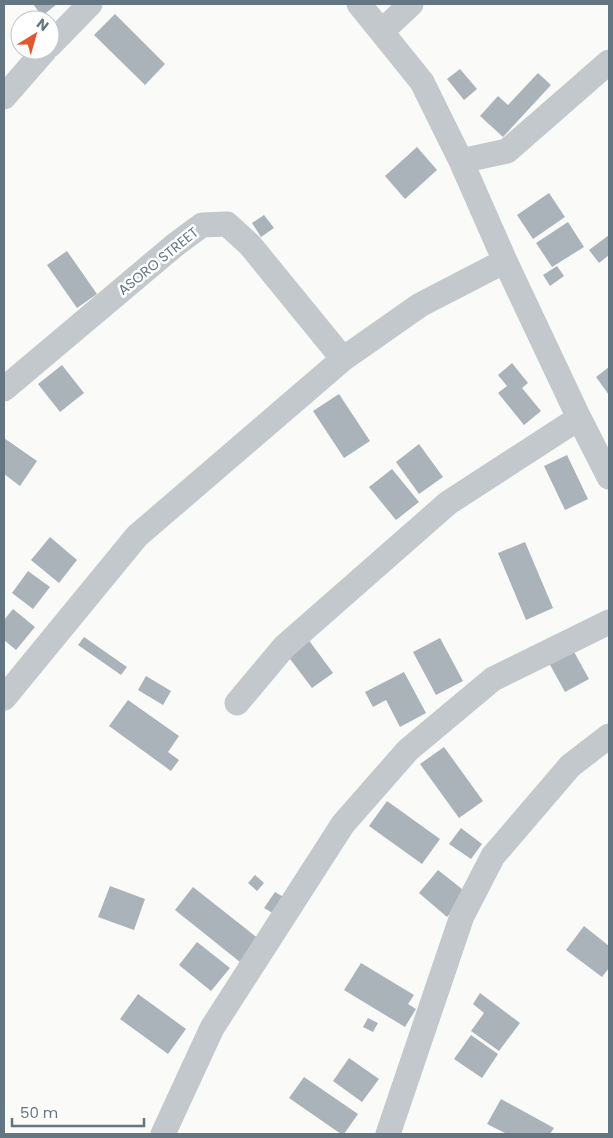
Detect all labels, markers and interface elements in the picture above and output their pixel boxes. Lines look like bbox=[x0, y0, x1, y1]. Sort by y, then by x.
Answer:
north arrow bbox=[10, 10, 60, 60]
text: N bbox=[33, 13, 53, 36]
street label: ASORO STREET bbox=[114, 222, 203, 300]
scale bar bbox=[12, 1096, 145, 1128]
text: 50 m bbox=[20, 1102, 58, 1123]

